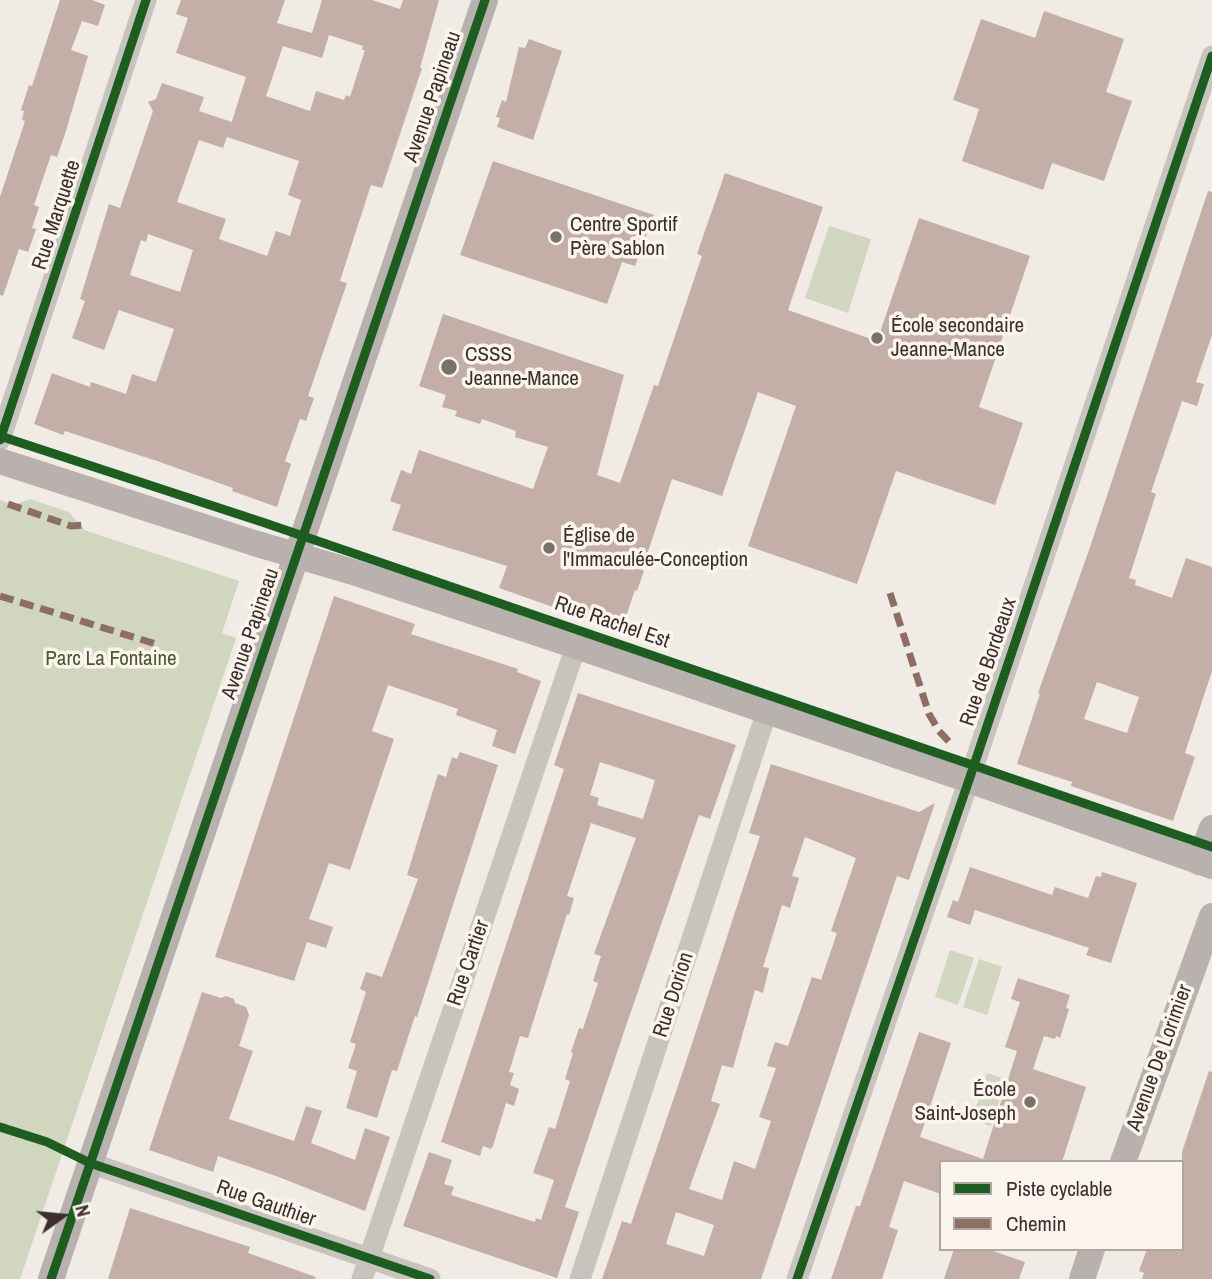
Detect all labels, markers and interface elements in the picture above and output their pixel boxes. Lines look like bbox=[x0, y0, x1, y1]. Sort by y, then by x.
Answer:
street label: Avenue Papineau bbox=[399, 28, 467, 166]
street label: Rue Marquette bbox=[27, 157, 87, 273]
place label: Centre Sportif Père Sablon bbox=[570, 212, 677, 262]
marker: Centre Sportif Père Sablon bbox=[548, 229, 564, 245]
place label: École secondaire Jeanne-Mance bbox=[891, 313, 1024, 363]
marker: École secondaire Jeanne-Mance bbox=[869, 330, 885, 346]
place label: CSSS Jeanne-Mance bbox=[465, 342, 579, 392]
marker: CSSS Jeanne-Mance bbox=[439, 357, 459, 377]
place label: Église de l'Immaculée-Conception bbox=[563, 523, 748, 573]
marker: Église de l'Immaculée-Conception bbox=[541, 540, 557, 556]
street label: Avenue Papineau bbox=[217, 565, 285, 703]
street label: Rue Rachel Est bbox=[551, 592, 673, 654]
street label: Rue de Bordeaux bbox=[955, 595, 1023, 729]
park label: Parc La Fontaine bbox=[45, 646, 177, 672]
street label: Rue Cartier bbox=[443, 917, 495, 1009]
street label: Rue Dorion bbox=[648, 949, 700, 1041]
street label: Avenue De Lorimier bbox=[1122, 981, 1198, 1135]
place label: École Saint-Joseph bbox=[915, 1077, 1016, 1127]
marker: École Saint-Joseph bbox=[1022, 1094, 1038, 1110]
legend bbox=[939, 1160, 1184, 1251]
text: Piste cyclable bbox=[1006, 1174, 1112, 1203]
street label: Rue Gauthier bbox=[213, 1175, 319, 1233]
north arrow bbox=[28, 1181, 98, 1251]
text: N bbox=[69, 1202, 97, 1219]
text: Chemin bbox=[1006, 1209, 1066, 1238]

